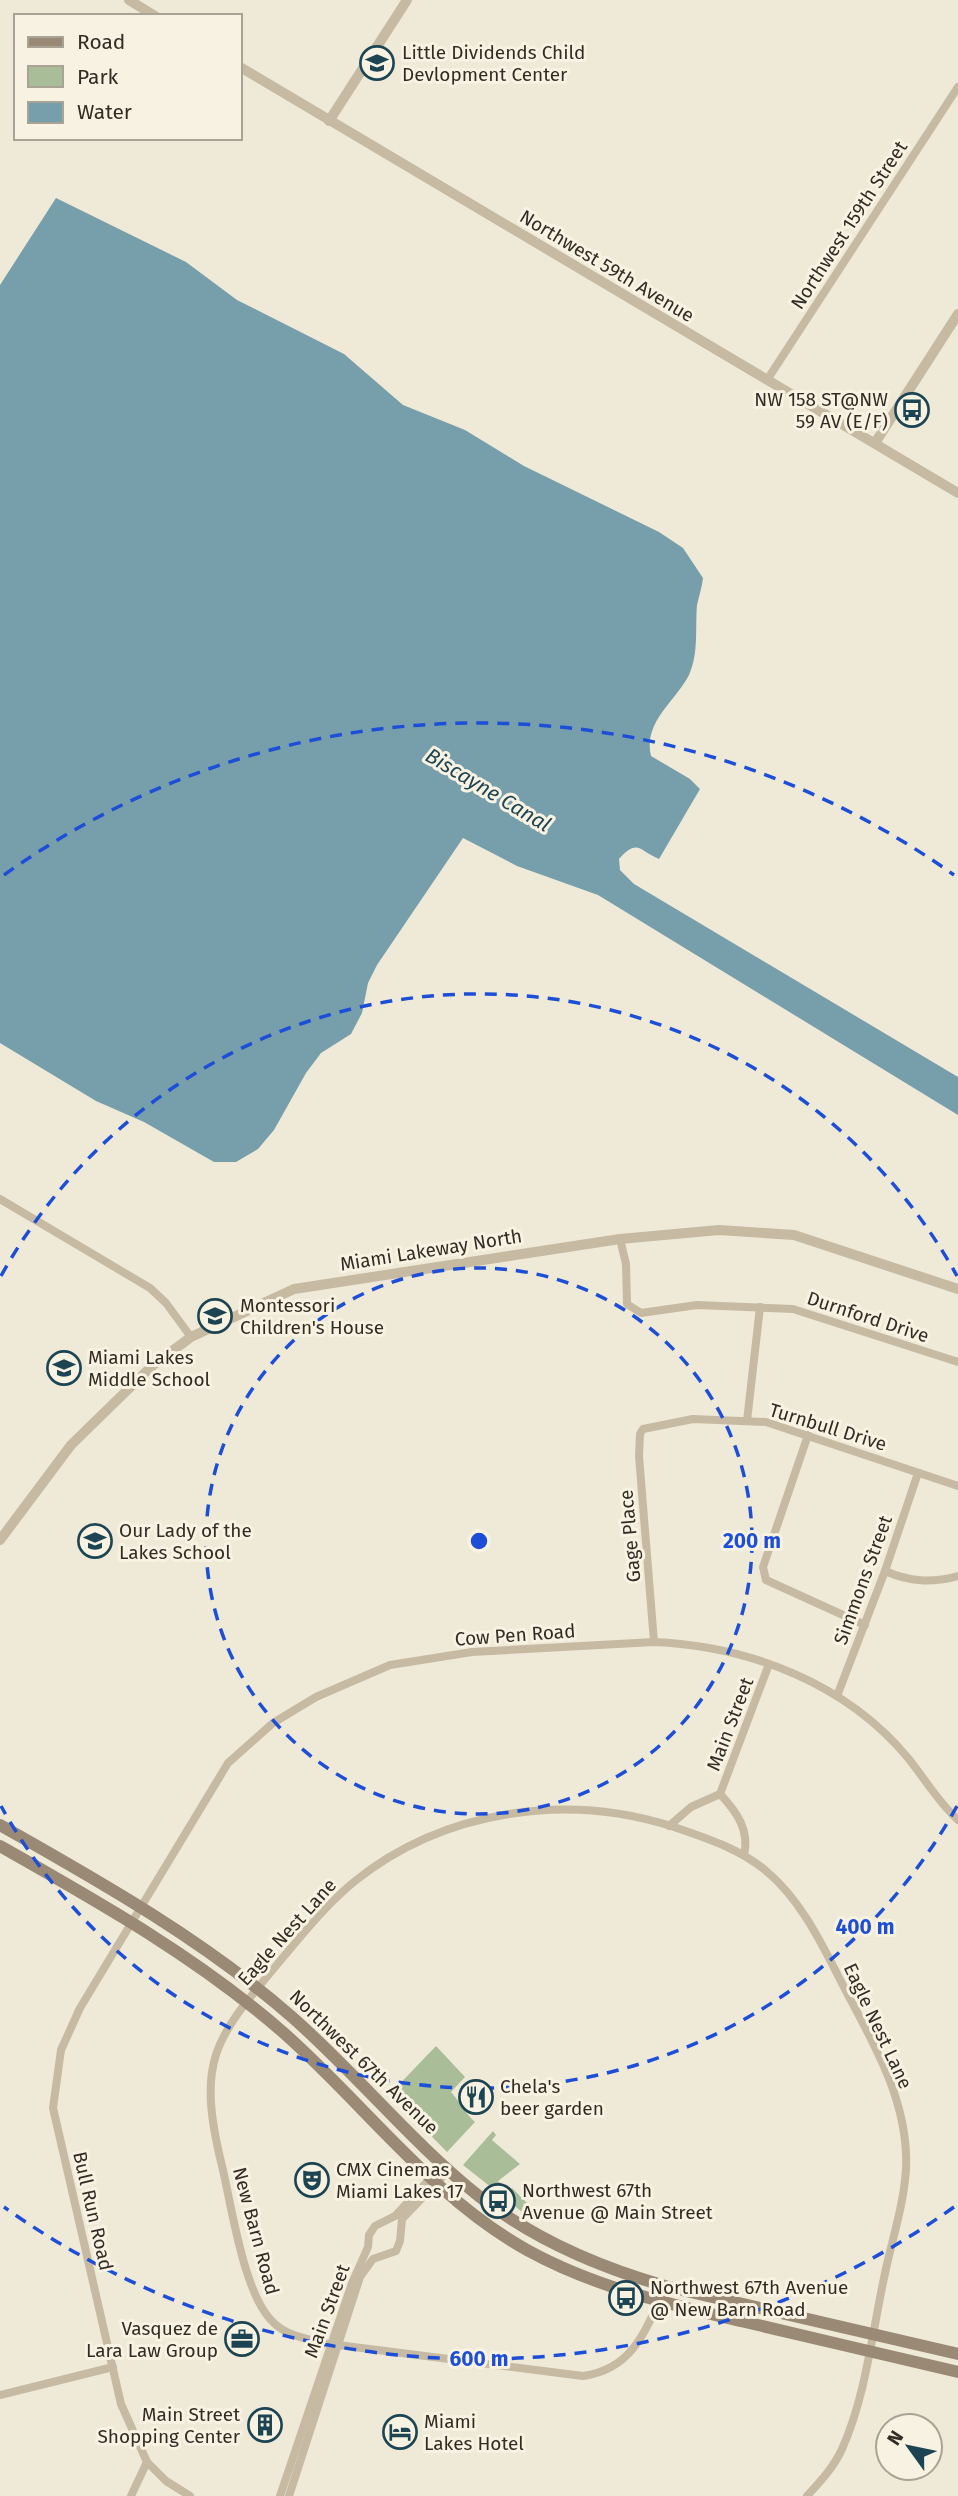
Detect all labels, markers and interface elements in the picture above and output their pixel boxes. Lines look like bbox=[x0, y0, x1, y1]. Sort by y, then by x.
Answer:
legend bbox=[14, 14, 242, 140]
text: Road bbox=[77, 29, 125, 55]
place label: Little Dividends Child Devlopment Center bbox=[402, 41, 585, 86]
school or university icon: Little Dividends Child Devlopment Center bbox=[358, 44, 396, 82]
text: Park bbox=[77, 64, 119, 90]
text: Water bbox=[77, 99, 132, 125]
street label: Northwest 159th Street bbox=[786, 136, 912, 314]
street label: Northwest 59th Avenue bbox=[516, 205, 698, 327]
place label: NW 158 ST@NW 59 AV (E/F) bbox=[754, 388, 888, 433]
bus stop icon: NW 158 ST@NW 59 AV (E/F) bbox=[893, 391, 931, 429]
water label: Biscayne Canal bbox=[421, 742, 555, 838]
street label: Miami Lakeway North bbox=[338, 1224, 524, 1276]
street label: Durnford Drive bbox=[804, 1286, 932, 1348]
place label: Montessori Children's House bbox=[240, 1294, 384, 1339]
school or university icon: Montessori Children's House bbox=[196, 1297, 234, 1335]
place label: Miami Lakes Middle School bbox=[88, 1346, 210, 1391]
school or university icon: Miami Lakes Middle School bbox=[45, 1349, 83, 1387]
street label: Turnbull Drive bbox=[766, 1398, 890, 1456]
street label: Gage Place bbox=[614, 1489, 646, 1583]
street label: Simmons Street bbox=[829, 1512, 897, 1648]
place label: Our Lady of the Lakes School bbox=[119, 1519, 252, 1564]
school or university icon: Our Lady of the Lakes School bbox=[76, 1522, 114, 1560]
text: 200 m bbox=[723, 1528, 781, 1554]
centre of rings bbox=[467, 1529, 491, 1553]
street label: Cow Pen Road bbox=[454, 1619, 576, 1651]
street label: Main Street bbox=[702, 1674, 758, 1774]
street label: Eagle Nest Lane bbox=[233, 1874, 341, 1990]
text: 400 m bbox=[835, 1914, 895, 1940]
street label: Eagle Nest Lane bbox=[839, 1959, 917, 2093]
street label: Northwest 67th Avenue bbox=[285, 1985, 443, 2139]
place label: Chela's beer garden bbox=[500, 2075, 604, 2120]
restaurant icon: Chela's beer garden bbox=[457, 2078, 495, 2116]
street label: Bull Run Road bbox=[68, 2149, 118, 2273]
place label: CMX Cinemas Miami Lakes 17 bbox=[336, 2158, 463, 2203]
theatre icon: CMX Cinemas Miami Lakes 17 bbox=[293, 2161, 331, 2199]
street label: New Barn Road bbox=[228, 2165, 284, 2297]
place label: Northwest 67th Avenue @ Main Street bbox=[522, 2179, 713, 2224]
bus stop icon: Northwest 67th Avenue @ Main Street bbox=[479, 2182, 517, 2220]
street label: Main Street bbox=[299, 2261, 355, 2361]
place label: Northwest 67th Avenue @ New Barn Road bbox=[650, 2276, 848, 2321]
bus stop icon: Northwest 67th Avenue @ New Barn Road bbox=[607, 2279, 645, 2317]
place label: Vasquez de Lara Law Group bbox=[86, 2317, 218, 2362]
office icon: Vasquez de Lara Law Group bbox=[223, 2320, 261, 2358]
text: 600 m bbox=[449, 2346, 509, 2372]
place label: Main Street Shopping Center bbox=[97, 2403, 241, 2448]
building icon: Main Street Shopping Center bbox=[246, 2406, 284, 2444]
place label: Miami Lakes Hotel bbox=[424, 2410, 524, 2455]
north arrow bbox=[874, 2412, 944, 2482]
hotel icon: Miami Lakes Hotel bbox=[381, 2413, 419, 2451]
text: N bbox=[882, 2426, 908, 2450]

